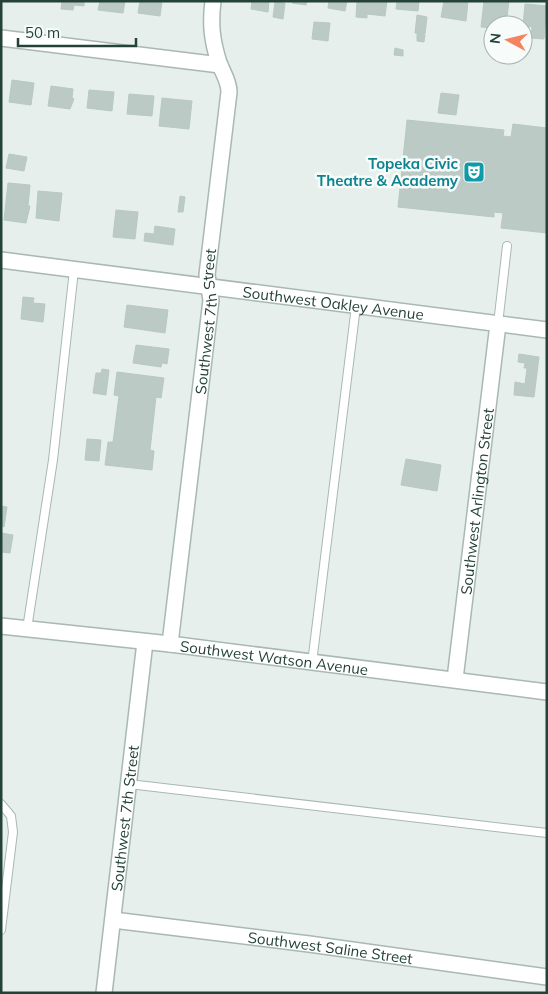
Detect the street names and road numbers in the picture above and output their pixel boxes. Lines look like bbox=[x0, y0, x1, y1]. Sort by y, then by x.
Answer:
street label: Southwest 7th Street bbox=[190, 247, 221, 395]
street label: Southwest Oakley Avenue bbox=[242, 282, 425, 324]
street label: Southwest Arlington Street bbox=[456, 407, 497, 596]
street label: Southwest Watson Avenue bbox=[179, 636, 369, 679]
street label: Southwest 7th Street bbox=[106, 744, 142, 892]
street label: Southwest Saline Street bbox=[247, 927, 414, 968]

